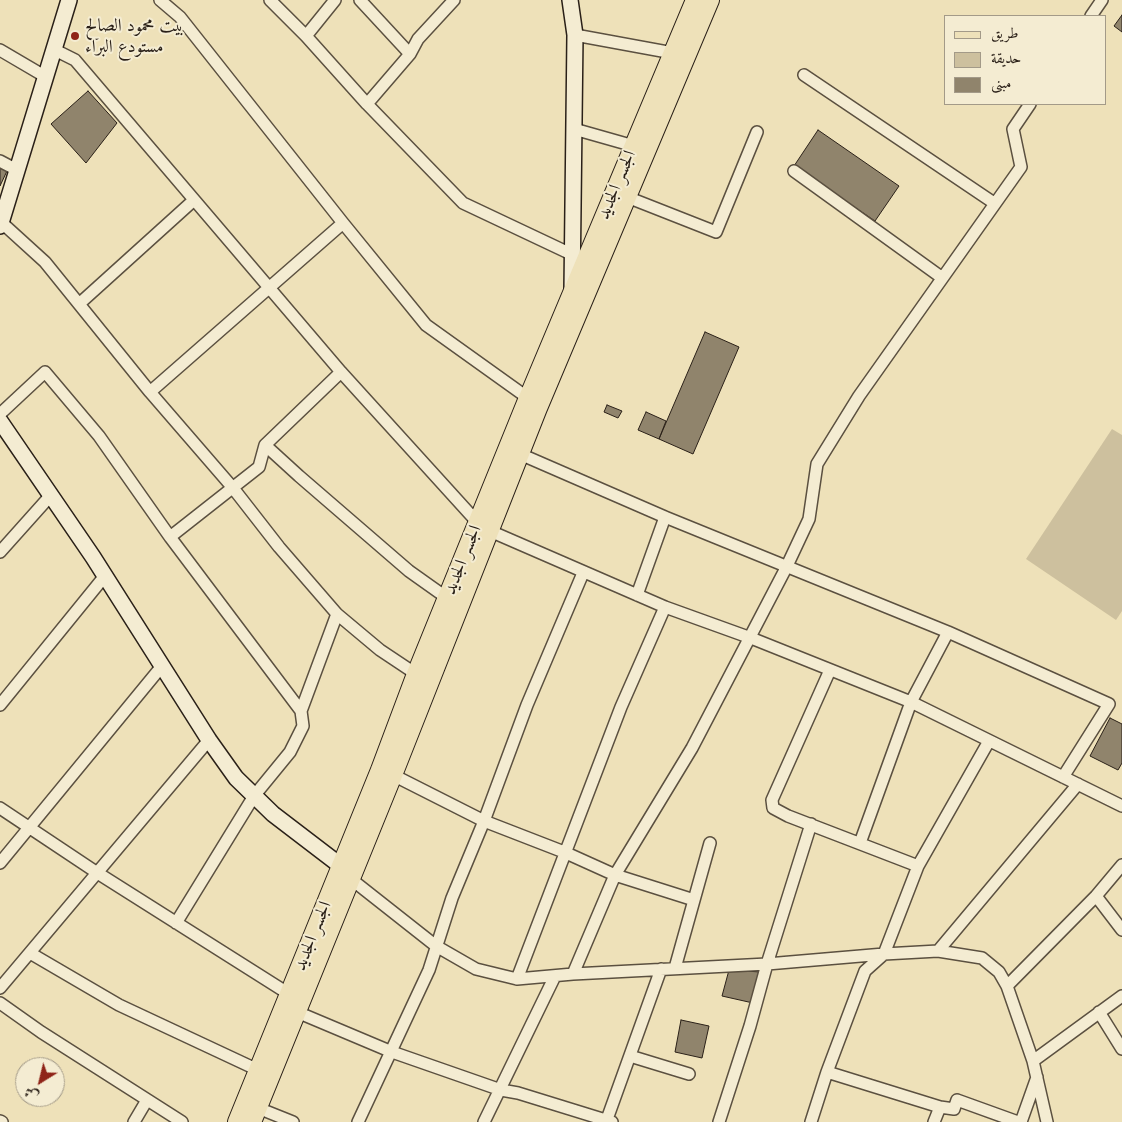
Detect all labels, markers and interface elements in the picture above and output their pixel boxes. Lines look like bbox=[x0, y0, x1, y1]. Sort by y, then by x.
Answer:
place label: بيت محمود الصالح مستودع البراء bbox=[85, 15, 184, 58]
legend bbox=[944, 15, 1107, 105]
text: طريق bbox=[991, 27, 1018, 42]
marker: بيت محمود الصالح مستودع البراء bbox=[69, 30, 81, 42]
text: حديقة bbox=[991, 52, 1021, 67]
text: مبنى bbox=[991, 77, 1011, 92]
street label: الجسر الجديد bbox=[593, 147, 641, 223]
street label: الجسر الجديد bbox=[439, 522, 487, 598]
street label: الجسر الجديد bbox=[289, 898, 337, 974]
north arrow bbox=[15, 1057, 65, 1107]
text: ش bbox=[22, 1084, 42, 1103]

